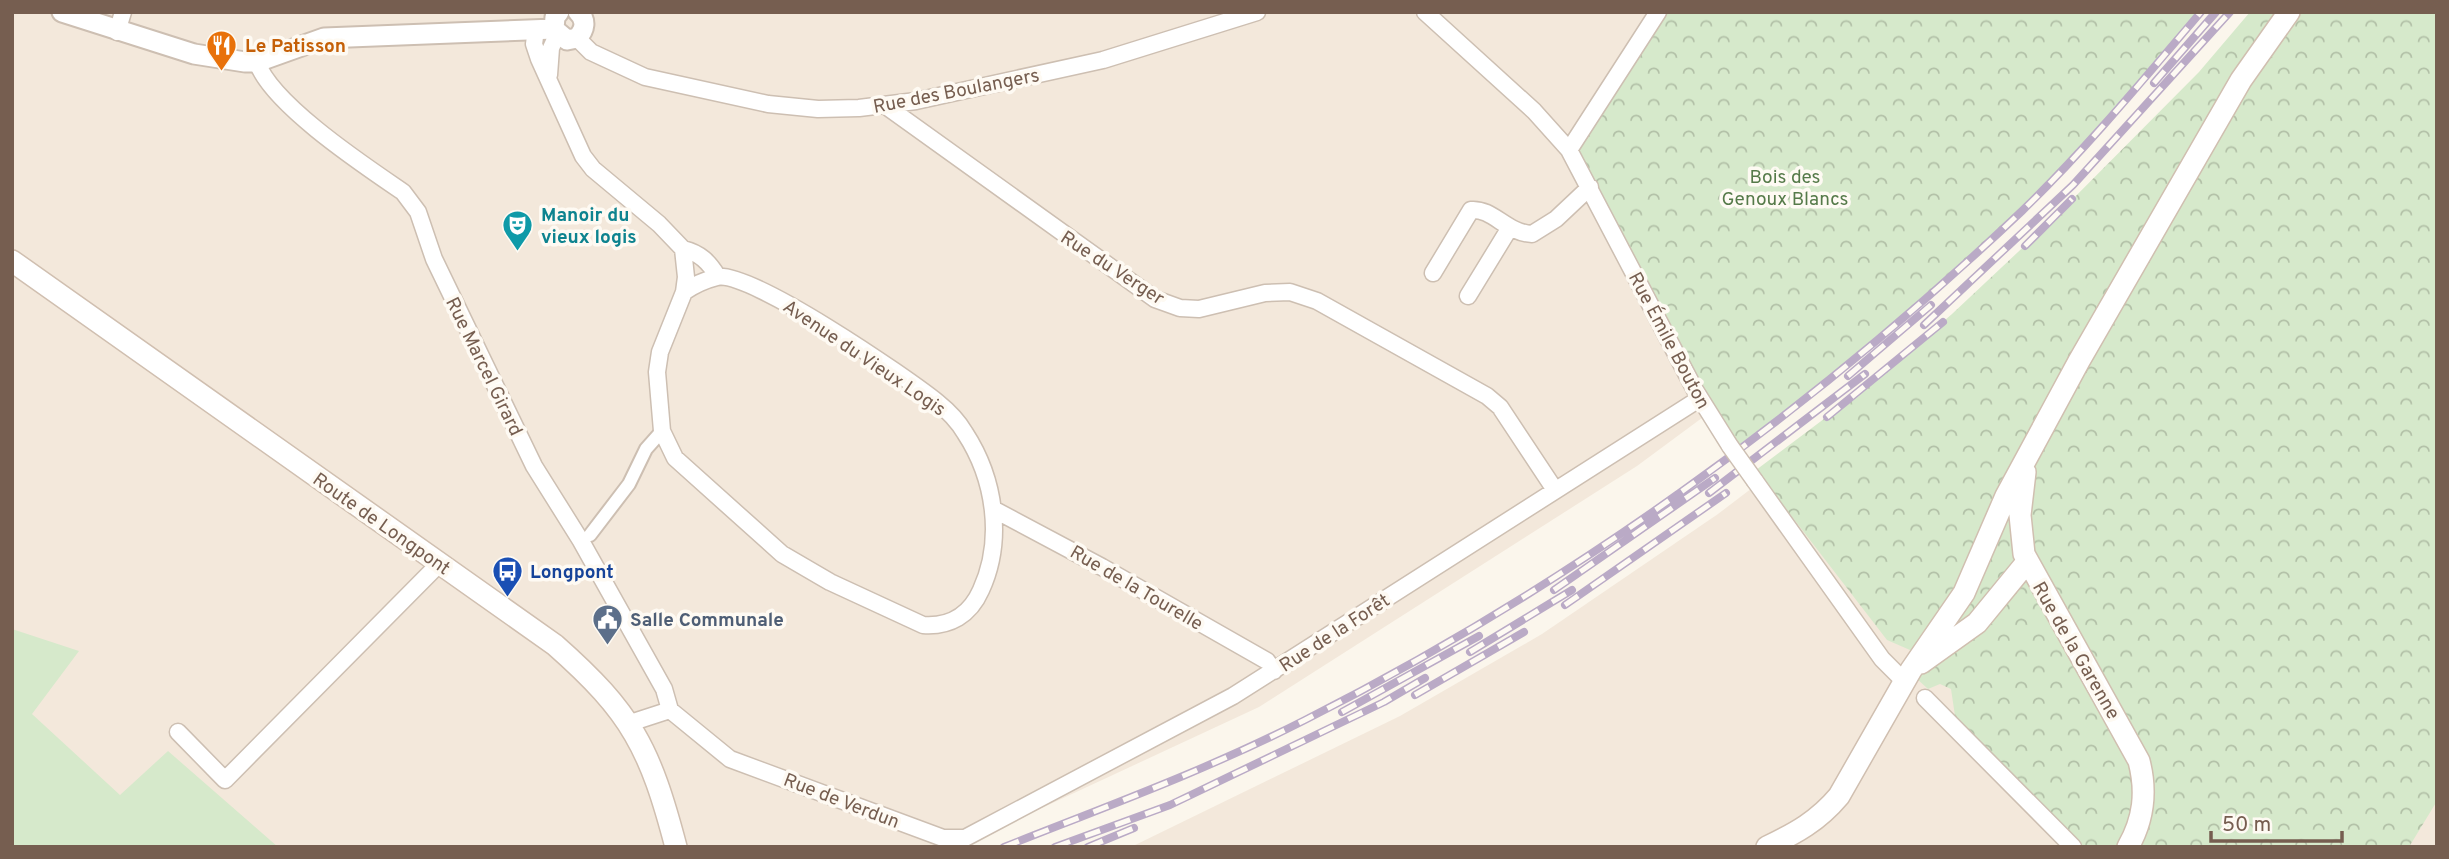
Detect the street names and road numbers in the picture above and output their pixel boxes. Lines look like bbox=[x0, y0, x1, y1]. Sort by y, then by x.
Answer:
street label: Rue des Boulangers bbox=[871, 64, 1042, 120]
street label: Rue du Verger bbox=[1055, 226, 1169, 311]
street label: Rue Émile Bouton bbox=[1622, 268, 1715, 414]
street label: Rue Marcel Girard bbox=[439, 293, 527, 440]
street label: Avenue du Vieux Logis bbox=[778, 295, 950, 422]
street label: Route de Longpont bbox=[307, 468, 454, 581]
street label: Rue de la Tourelle bbox=[1065, 541, 1207, 637]
street label: Rue de la Garenne bbox=[2026, 578, 2124, 724]
street label: Rue de la Forêt bbox=[1275, 589, 1395, 678]
street label: Rue de Verdun bbox=[780, 769, 903, 835]

